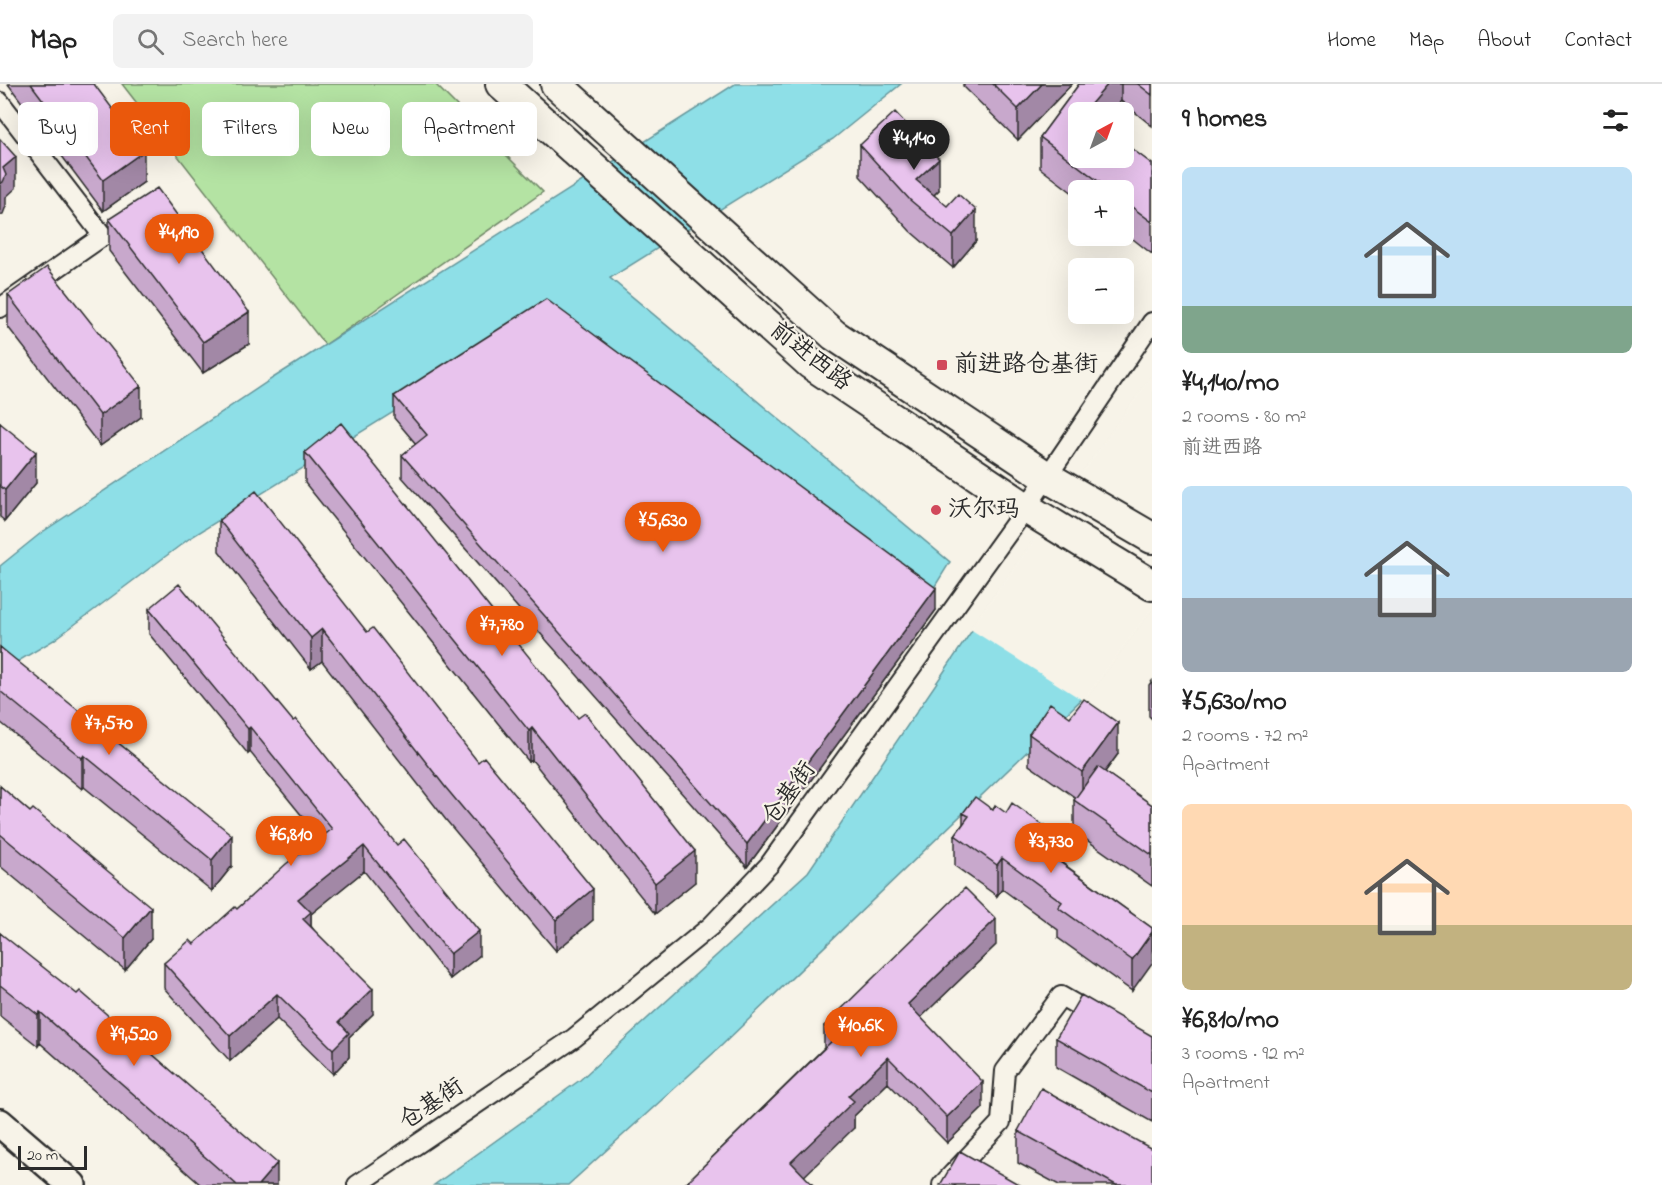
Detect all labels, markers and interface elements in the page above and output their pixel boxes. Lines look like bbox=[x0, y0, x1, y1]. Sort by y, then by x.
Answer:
search box bbox=[113, 14, 533, 68]
text: Map bbox=[30, 21, 77, 62]
icon: search bbox=[134, 25, 167, 58]
text: Search here bbox=[182, 25, 288, 57]
text: Home bbox=[1327, 26, 1376, 56]
text: Map bbox=[1409, 26, 1444, 56]
text: About bbox=[1477, 26, 1531, 56]
text: Contact bbox=[1564, 26, 1632, 56]
text: 9 homes bbox=[1182, 101, 1267, 139]
chip: Buy bbox=[18, 102, 98, 156]
chip: Rent bbox=[110, 102, 190, 156]
chip: Filters bbox=[202, 102, 299, 156]
chip: New bbox=[311, 102, 390, 156]
chip: Apartment bbox=[402, 102, 537, 156]
north arrow bbox=[1068, 102, 1134, 168]
map controls bbox=[1068, 102, 1134, 324]
icon: filters bbox=[1599, 104, 1632, 137]
pin: ¥4,140 bbox=[865, 120, 963, 171]
text: ¥4,140 bbox=[893, 125, 935, 154]
button: + bbox=[1068, 180, 1134, 246]
icon: home bbox=[1353, 206, 1461, 314]
pin: ¥4,190 bbox=[130, 214, 228, 265]
text: ¥4,190 bbox=[159, 219, 199, 248]
button: − bbox=[1068, 258, 1134, 324]
street label: 前进西路 bbox=[761, 314, 859, 400]
place label: 前进路仓基街 bbox=[954, 348, 1098, 383]
marker: 前进路仓基街 bbox=[935, 358, 949, 372]
text: ¥4,140/mo bbox=[1182, 365, 1279, 403]
text: 2 rooms · 80 m² bbox=[1182, 403, 1307, 432]
text: 前进西路 bbox=[1182, 434, 1262, 463]
place label: 沃尔玛 bbox=[948, 493, 1020, 528]
pin: ¥5,630 bbox=[614, 502, 712, 553]
marker: 沃尔玛 bbox=[929, 503, 943, 517]
text: ¥5,630 bbox=[639, 507, 687, 536]
icon: home bbox=[1353, 525, 1461, 633]
pin: ¥7,780 bbox=[453, 606, 551, 657]
text: ¥7,780 bbox=[480, 611, 524, 640]
text: ¥5,630/mo bbox=[1182, 684, 1287, 722]
pin: ¥7,570 bbox=[60, 705, 158, 756]
text: ¥7,570 bbox=[85, 710, 133, 739]
text: 2 rooms · 72 m² bbox=[1182, 722, 1309, 751]
text: Apartment bbox=[1182, 751, 1270, 780]
street label: 仓基街 bbox=[755, 755, 825, 833]
pin: ¥6,810 bbox=[242, 816, 340, 867]
text: ¥6,810 bbox=[270, 821, 312, 850]
pin: ¥3,730 bbox=[1002, 823, 1100, 874]
text: ¥3,730 bbox=[1029, 828, 1073, 857]
icon: home bbox=[1353, 843, 1461, 951]
text: ¥6,810/mo bbox=[1182, 1002, 1279, 1040]
pin: ¥10.6K bbox=[812, 1007, 910, 1058]
text: ¥10.6K bbox=[838, 1012, 884, 1041]
pin: ¥9,520 bbox=[85, 1016, 183, 1067]
text: ¥9,520 bbox=[110, 1021, 158, 1050]
text: 3 rooms · 92 m² bbox=[1182, 1040, 1305, 1069]
text: Apartment bbox=[1182, 1069, 1270, 1098]
street label: 仓基街 bbox=[392, 1070, 472, 1140]
scale bar bbox=[18, 1143, 87, 1170]
text: 20 m bbox=[27, 1144, 58, 1168]

